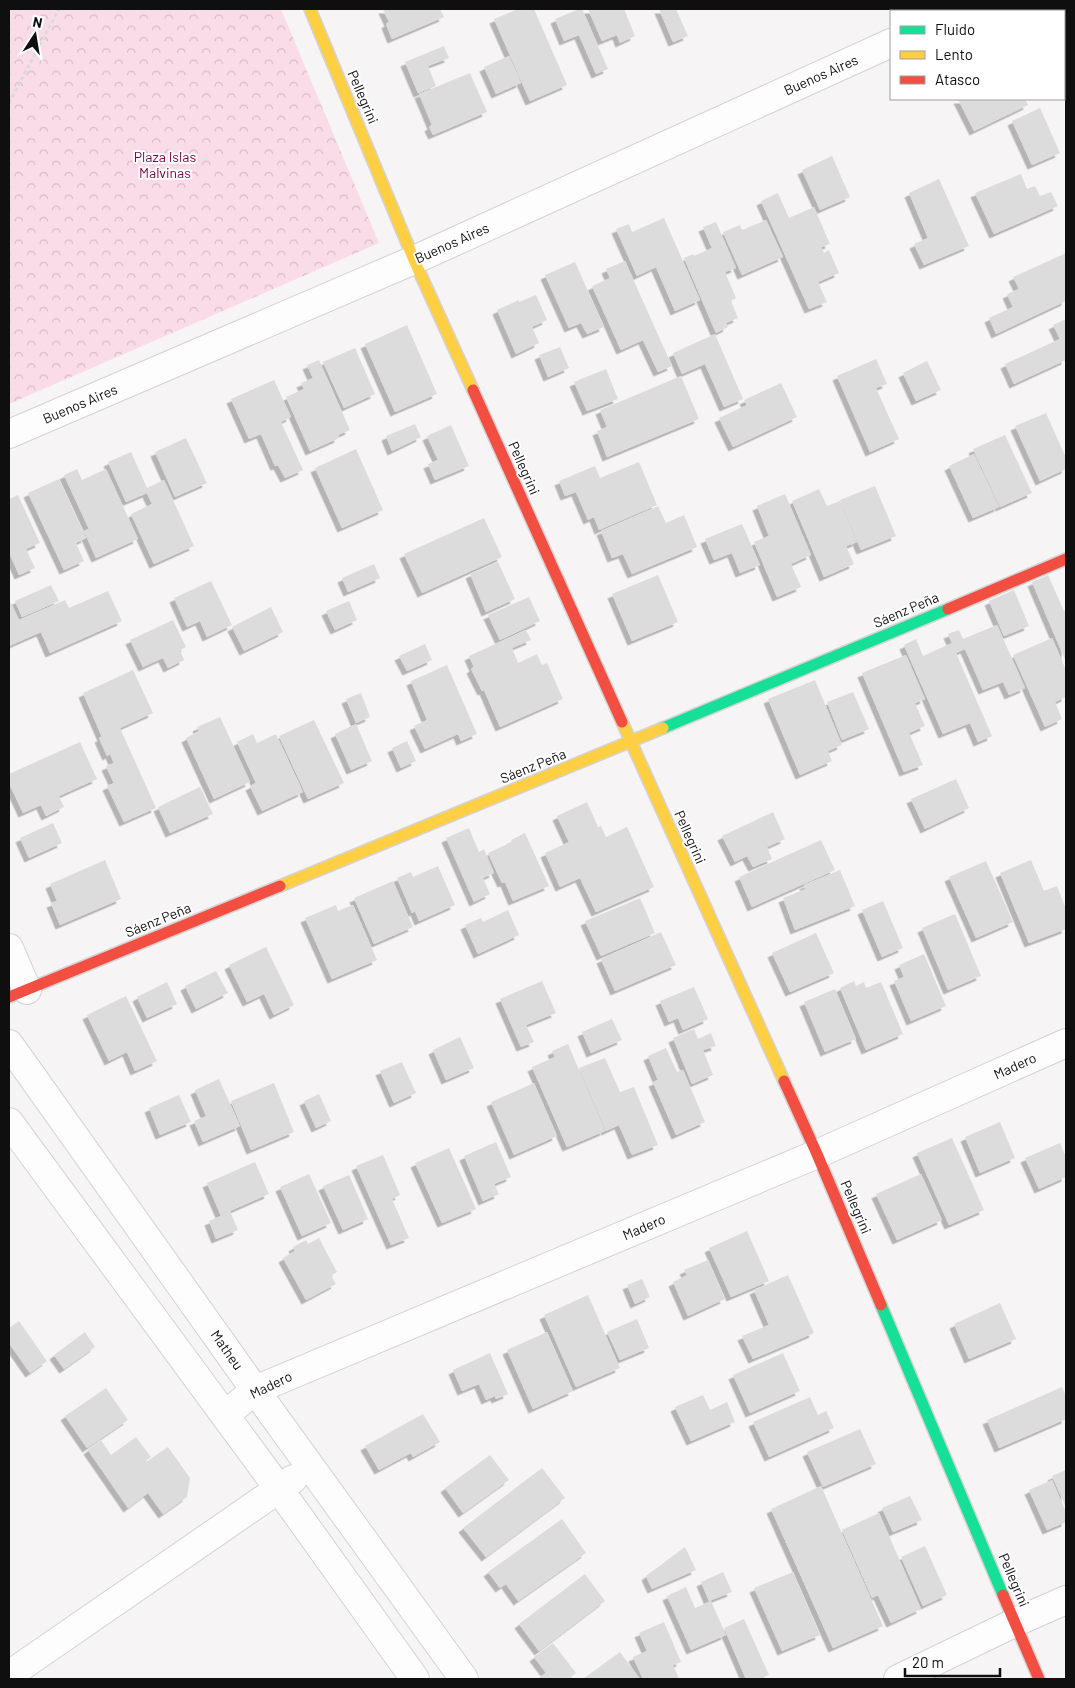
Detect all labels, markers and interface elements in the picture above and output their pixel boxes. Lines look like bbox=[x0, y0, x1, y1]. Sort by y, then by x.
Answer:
north arrow bbox=[10, 10, 60, 60]
legend bbox=[890, 10, 1065, 100]
text: N bbox=[31, 13, 44, 31]
text: Fluido bbox=[935, 20, 975, 38]
text: Lento bbox=[935, 45, 973, 63]
street label: Buenos Aires bbox=[781, 51, 861, 98]
street label: Pellegrini bbox=[345, 67, 382, 126]
text: Atasco bbox=[935, 70, 980, 88]
park label: Plaza Islas Malvinas bbox=[134, 148, 196, 181]
street label: Buenos Aires bbox=[412, 219, 492, 266]
street label: Buenos Aires bbox=[40, 380, 120, 427]
street label: Pellegrini bbox=[505, 438, 544, 497]
street label: Sáenz Peña bbox=[871, 588, 941, 631]
street label: Sáenz Peña bbox=[497, 745, 568, 786]
street label: Pellegrini bbox=[671, 807, 710, 866]
street label: Sáenz Peña bbox=[122, 899, 193, 940]
street label: Madero bbox=[991, 1049, 1039, 1082]
street label: Pellegrini bbox=[838, 1177, 875, 1236]
street label: Madero bbox=[620, 1210, 668, 1243]
street label: Matheu bbox=[208, 1327, 247, 1373]
street label: Madero bbox=[247, 1367, 295, 1402]
street label: Pellegrini bbox=[996, 1550, 1033, 1609]
scale bar bbox=[905, 1646, 1000, 1678]
text: 20 m bbox=[912, 1653, 944, 1671]

